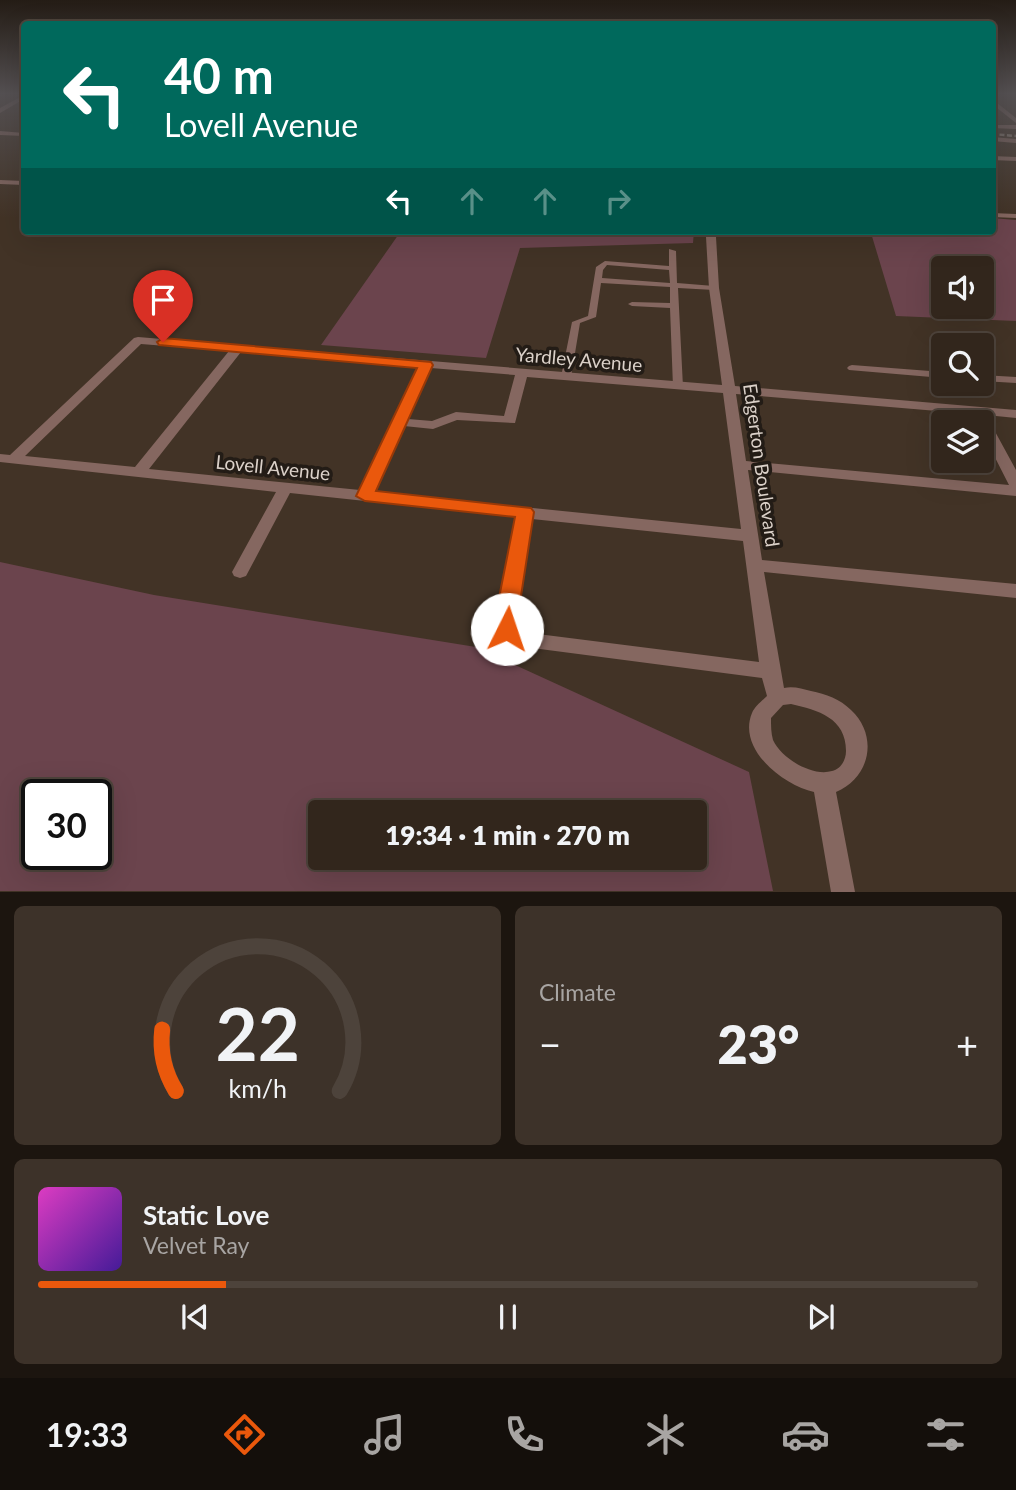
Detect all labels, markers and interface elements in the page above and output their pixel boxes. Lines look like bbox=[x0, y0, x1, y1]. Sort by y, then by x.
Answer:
text: 40 m bbox=[164, 46, 274, 104]
icon: left bbox=[49, 49, 140, 140]
text: Lovell Avenue bbox=[164, 105, 358, 144]
icon: left bbox=[380, 182, 418, 220]
icon: ahead bbox=[453, 182, 491, 220]
icon: ahead bbox=[526, 182, 564, 220]
icon: right bbox=[599, 182, 637, 220]
map controls bbox=[931, 256, 994, 473]
button: sound bbox=[931, 256, 994, 319]
pin bbox=[133, 270, 193, 342]
icon: arrive bbox=[144, 281, 182, 319]
button: search bbox=[931, 333, 994, 396]
street label: Yardley Avenue bbox=[515, 342, 643, 376]
street label: Edgerton Boulevard bbox=[739, 382, 785, 548]
button: layers bbox=[931, 410, 994, 473]
street label: Lovell Avenue bbox=[214, 450, 332, 484]
position arrow bbox=[470, 592, 544, 666]
speed limit sign: 30 bbox=[21, 779, 112, 870]
text: 19:34 · 1 min · 270 m bbox=[385, 819, 630, 851]
text: Climate bbox=[539, 978, 616, 1006]
text: 22 bbox=[215, 990, 300, 1078]
text: 23° bbox=[718, 1013, 799, 1075]
text: − bbox=[539, 1021, 561, 1067]
text: + bbox=[956, 1021, 978, 1067]
text: km/h bbox=[228, 1073, 287, 1103]
text: Static Love bbox=[143, 1199, 270, 1231]
text: Velvet Ray bbox=[143, 1231, 249, 1259]
icon: previous bbox=[176, 1298, 214, 1336]
icon: pause bbox=[489, 1298, 527, 1336]
icon: next bbox=[802, 1298, 840, 1336]
icon: directions bbox=[220, 1410, 269, 1459]
icon: music bbox=[360, 1410, 409, 1459]
icon: phone bbox=[500, 1410, 549, 1459]
icon: climate bbox=[641, 1410, 690, 1459]
icon: car bbox=[781, 1410, 830, 1459]
icon: filters bbox=[921, 1410, 970, 1459]
text: 19:33 bbox=[46, 1415, 128, 1454]

